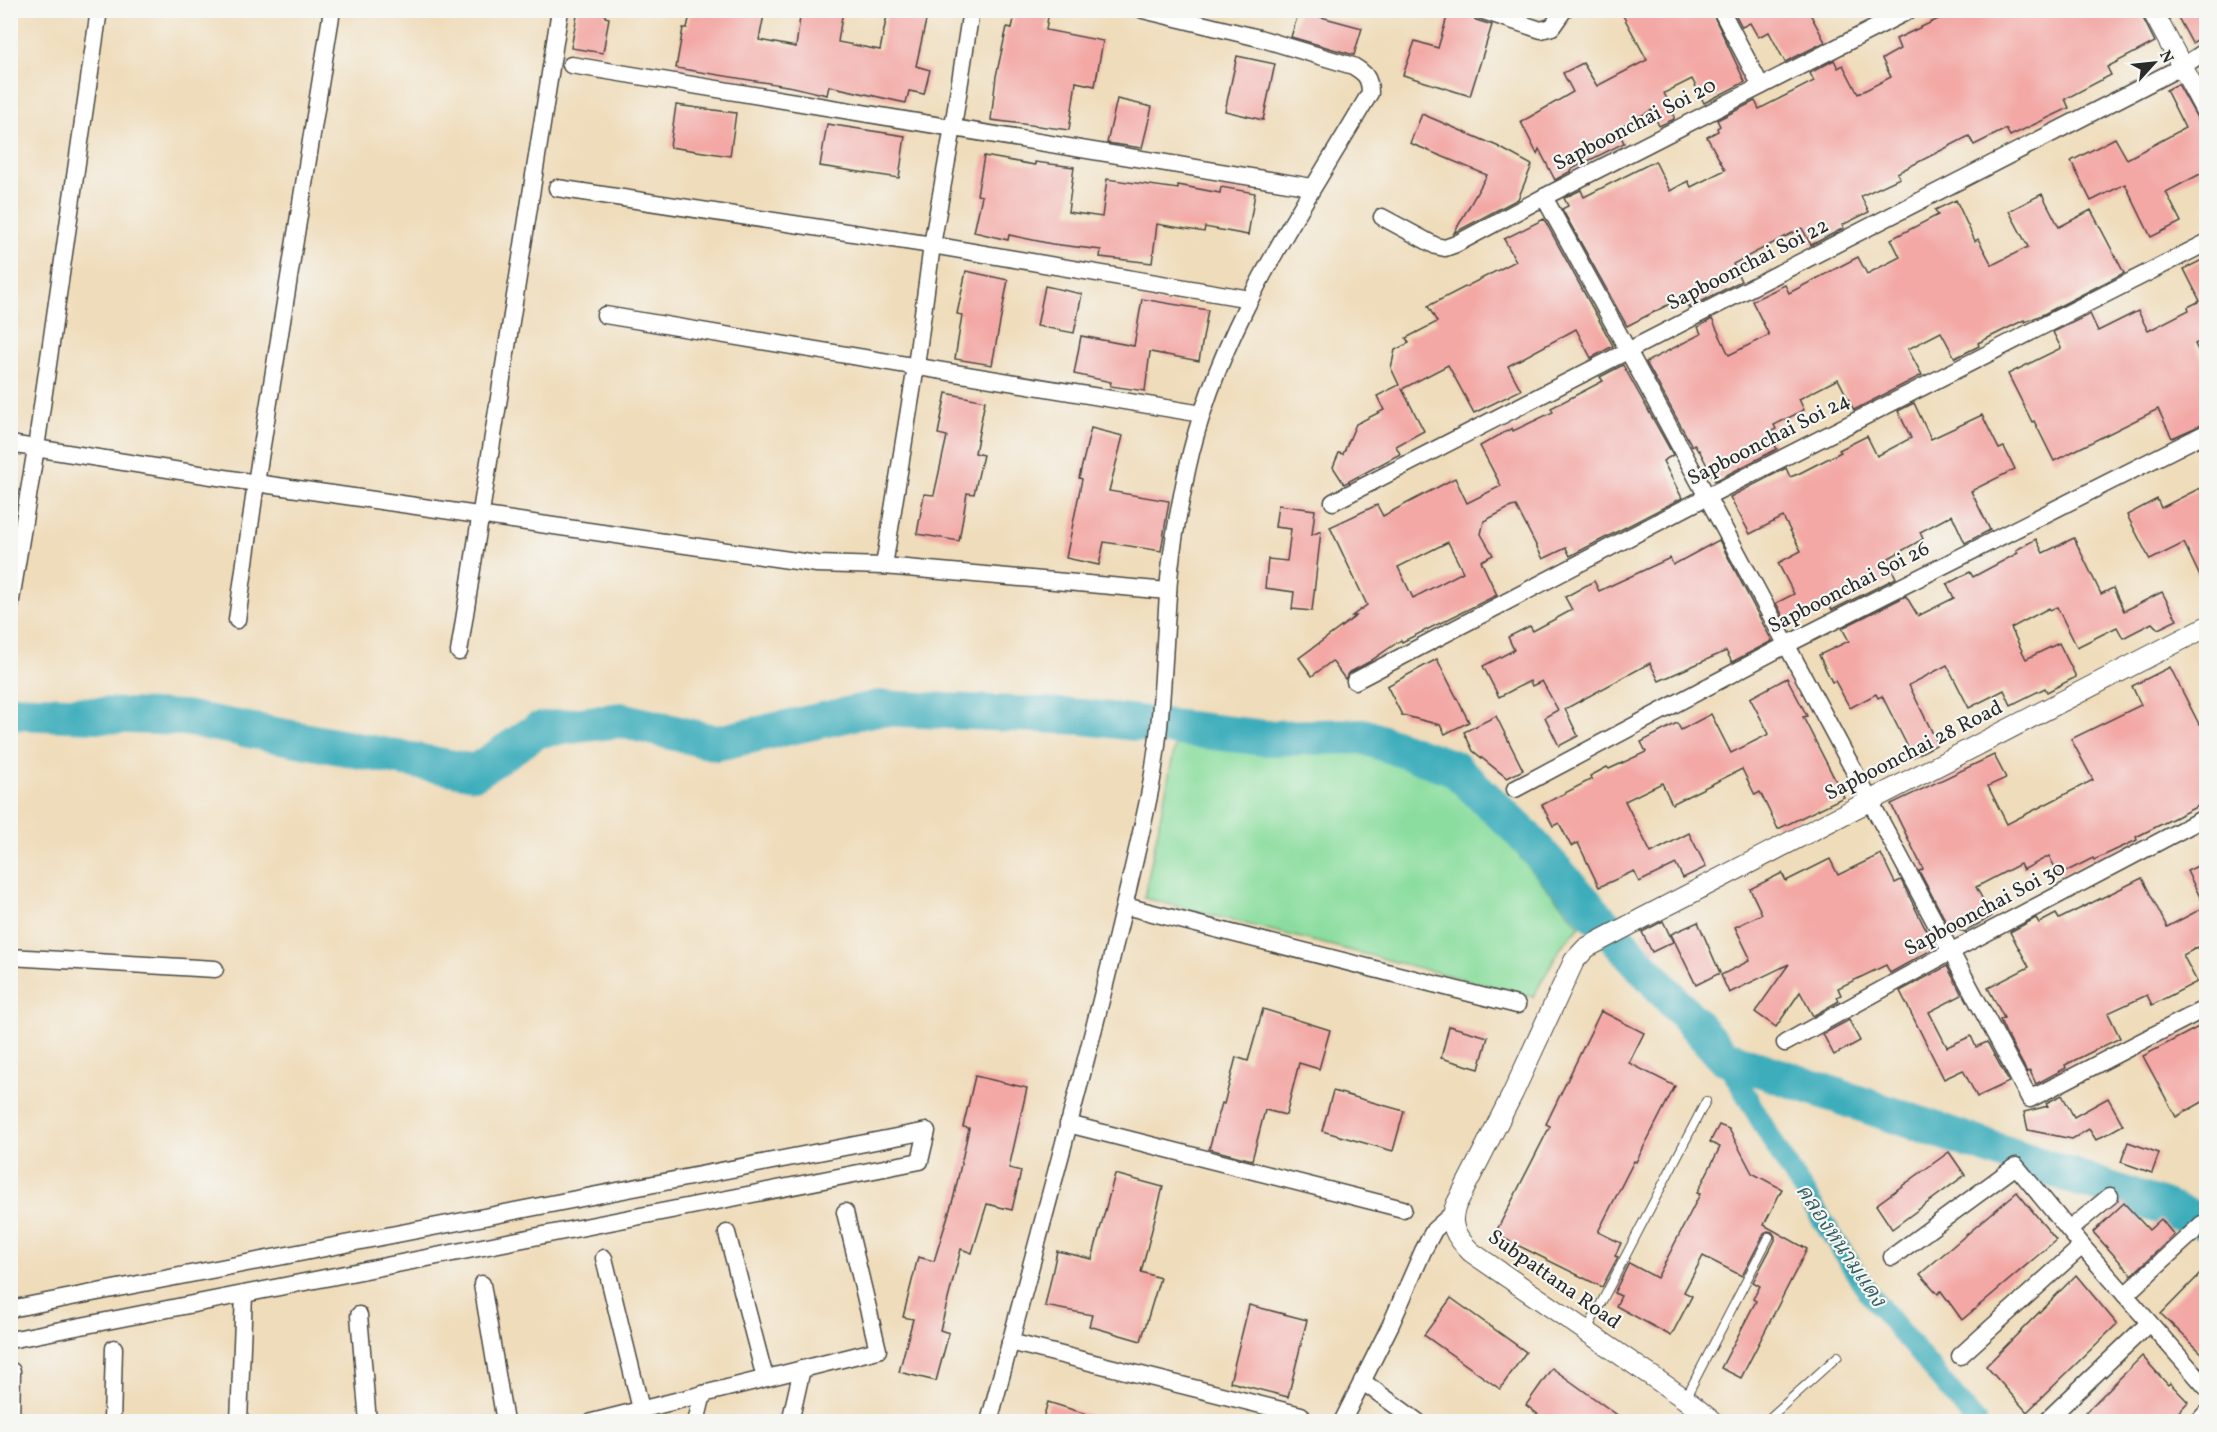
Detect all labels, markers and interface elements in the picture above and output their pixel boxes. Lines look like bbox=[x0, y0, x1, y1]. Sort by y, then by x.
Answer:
north arrow bbox=[2124, 33, 2184, 93]
text: N bbox=[2153, 47, 2178, 68]
street label: Sapboonchai Soi 20 bbox=[1548, 71, 1722, 179]
street label: Sapboonchai Soi 22 bbox=[1662, 212, 1834, 318]
street label: Sapboonchai Soi 24 bbox=[1683, 386, 1855, 494]
street label: Sapboonchai Soi 26 bbox=[1763, 535, 1935, 641]
street label: Sapboonchai 28 Road bbox=[1820, 694, 2008, 808]
street label: Sapboonchai Soi 30 bbox=[1899, 854, 2071, 964]
water label: คลองหนามแดง bbox=[1787, 1178, 1893, 1315]
street label: Subpattana Road bbox=[1482, 1223, 1626, 1337]

